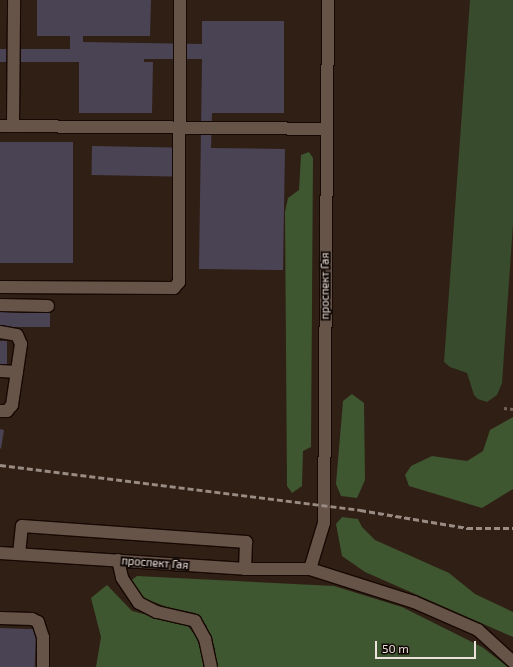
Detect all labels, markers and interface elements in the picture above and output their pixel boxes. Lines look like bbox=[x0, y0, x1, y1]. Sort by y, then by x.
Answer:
street label: проспект Гая bbox=[318, 253, 332, 319]
street label: проспект Гая bbox=[121, 554, 189, 572]
scale bar bbox=[377, 633, 478, 659]
text: 50 m bbox=[382, 641, 409, 655]

